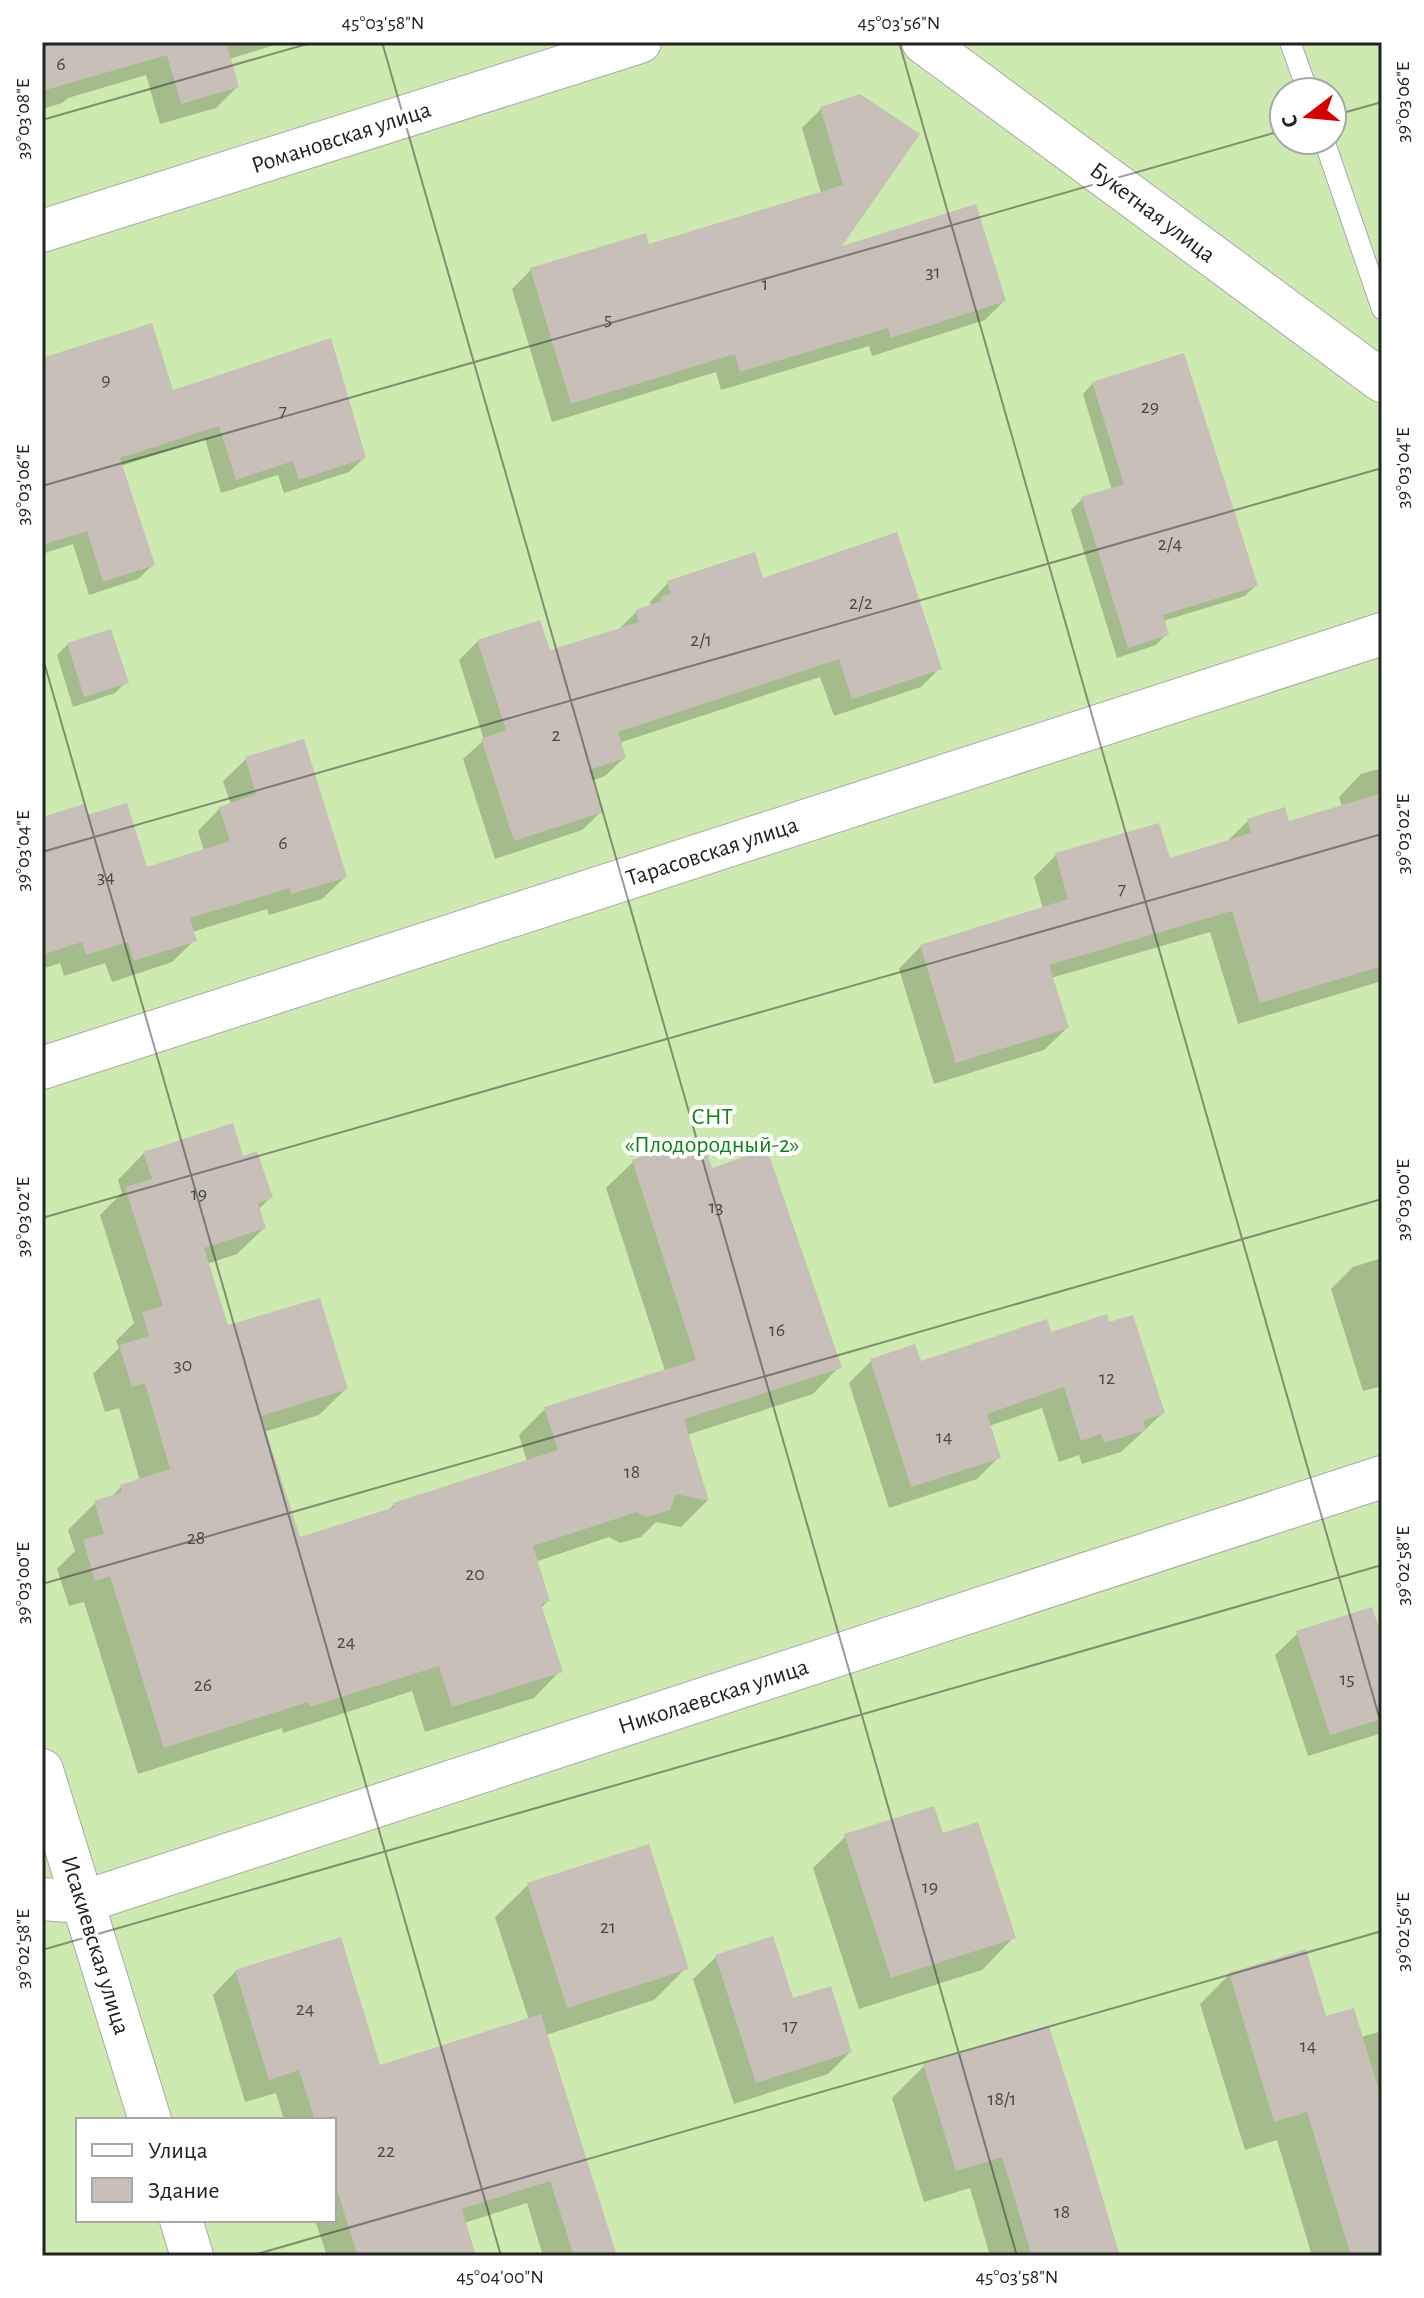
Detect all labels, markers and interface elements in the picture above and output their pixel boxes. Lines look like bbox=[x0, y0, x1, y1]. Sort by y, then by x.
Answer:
text: 45°03'58"N bbox=[341, 13, 425, 33]
text: 45°03'56"N bbox=[858, 13, 940, 33]
house number: 6 bbox=[56, 54, 66, 74]
text: 39°03'06"E bbox=[1393, 61, 1413, 142]
north arrow bbox=[1268, 76, 1348, 156]
text: 39°03'08"E bbox=[13, 78, 33, 159]
street label: Романовская улица bbox=[249, 98, 434, 178]
text: С bbox=[1277, 112, 1302, 130]
street label: Букетная улица bbox=[1085, 158, 1220, 268]
house number: 31 bbox=[925, 262, 941, 282]
house number: 1 bbox=[762, 274, 768, 294]
house number: 5 bbox=[604, 309, 612, 329]
house number: 9 bbox=[101, 370, 111, 390]
house number: 29 bbox=[1141, 397, 1159, 417]
house number: 7 bbox=[279, 401, 287, 421]
text: 39°03'04"E bbox=[1393, 427, 1413, 509]
text: 39°03'06"E bbox=[13, 444, 33, 525]
house number: 2/4 bbox=[1158, 534, 1182, 554]
house number: 2/2 bbox=[849, 593, 873, 613]
house number: 2/1 bbox=[690, 630, 712, 650]
house number: 2 bbox=[551, 725, 561, 745]
text: 39°03'02"E bbox=[1393, 793, 1413, 874]
text: 39°03'04"E bbox=[13, 810, 33, 892]
street label: Тарасовская улица bbox=[623, 813, 801, 891]
house number: 6 bbox=[278, 833, 288, 853]
house number: 34 bbox=[97, 867, 115, 887]
house number: 7 bbox=[1118, 879, 1126, 899]
park label: СНТ «Плодородный-2» bbox=[625, 1105, 799, 1157]
text: 39°03'00"E bbox=[1393, 1159, 1413, 1241]
text: 39°03'02"E bbox=[13, 1176, 33, 1257]
house number: 19 bbox=[191, 1184, 207, 1204]
house number: 13 bbox=[708, 1197, 724, 1217]
house number: 16 bbox=[769, 1320, 785, 1340]
house number: 30 bbox=[174, 1355, 192, 1375]
house number: 12 bbox=[1099, 1368, 1115, 1388]
house number: 14 bbox=[936, 1427, 952, 1447]
house number: 18 bbox=[624, 1462, 640, 1482]
text: 39°02'58"E bbox=[1393, 1526, 1413, 1606]
house number: 28 bbox=[187, 1528, 205, 1548]
text: 39°03'00"E bbox=[13, 1542, 33, 1624]
house number: 20 bbox=[465, 1564, 485, 1584]
house number: 24 bbox=[337, 1632, 355, 1652]
street label: Николаевская улица bbox=[615, 1655, 811, 1739]
house number: 15 bbox=[1339, 1669, 1355, 1689]
house number: 26 bbox=[194, 1675, 212, 1695]
street label: Исакиевская улица bbox=[56, 1853, 134, 2038]
house number: 19 bbox=[922, 1877, 938, 1897]
text: 39°02'56"E bbox=[1393, 1892, 1413, 1972]
text: 39°02'58"E bbox=[13, 1909, 33, 1989]
house number: 21 bbox=[600, 1917, 616, 1937]
house number: 24 bbox=[296, 1999, 314, 2019]
house number: 17 bbox=[782, 2016, 798, 2036]
house number: 14 bbox=[1300, 2036, 1316, 2056]
house number: 18/1 bbox=[988, 2089, 1016, 2109]
legend bbox=[76, 2118, 336, 2222]
text: Улица bbox=[148, 2139, 208, 2163]
house number: 22 bbox=[377, 2141, 395, 2161]
text: Здание bbox=[148, 2179, 219, 2203]
house number: 18 bbox=[1054, 2202, 1070, 2222]
text: 45°04'00"N bbox=[456, 2267, 544, 2287]
text: 45°03'58"N bbox=[975, 2267, 1059, 2287]

